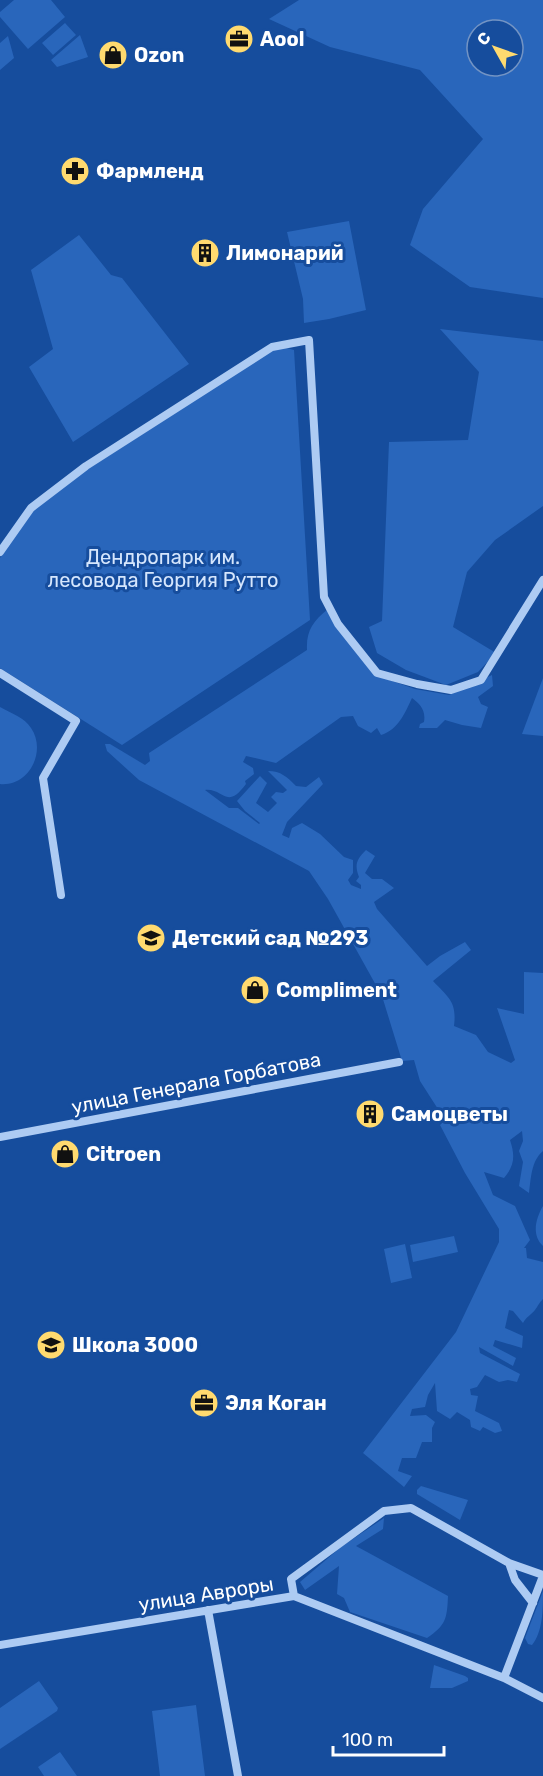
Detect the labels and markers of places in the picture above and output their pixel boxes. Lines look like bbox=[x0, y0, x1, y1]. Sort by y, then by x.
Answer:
office icon: Aool bbox=[223, 23, 255, 55]
place label: Aool bbox=[260, 27, 304, 51]
shop icon: Ozon bbox=[97, 39, 129, 71]
place label: Ozon bbox=[134, 43, 184, 67]
pharmacy icon: Фармленд bbox=[59, 155, 91, 187]
place label: Фармленд bbox=[96, 159, 204, 183]
building icon: Лимонарий bbox=[189, 237, 221, 269]
place label: Лимонарий bbox=[226, 241, 343, 265]
school or university icon: Детский сад №293 bbox=[135, 922, 167, 954]
place label: Детский сад №293 bbox=[172, 926, 368, 950]
shop icon: Compliment bbox=[239, 974, 271, 1006]
place label: Compliment bbox=[276, 978, 397, 1002]
building icon: Самоцветы bbox=[354, 1098, 386, 1130]
place label: Самоцветы bbox=[391, 1102, 508, 1126]
shop icon: Citroen bbox=[49, 1138, 81, 1170]
place label: Citroen bbox=[86, 1142, 161, 1166]
school or university icon: Школа 3000 bbox=[35, 1329, 67, 1361]
place label: Школа 3000 bbox=[72, 1333, 198, 1357]
office icon: Эля Коган bbox=[188, 1387, 220, 1419]
place label: Эля Коган bbox=[225, 1391, 327, 1415]

